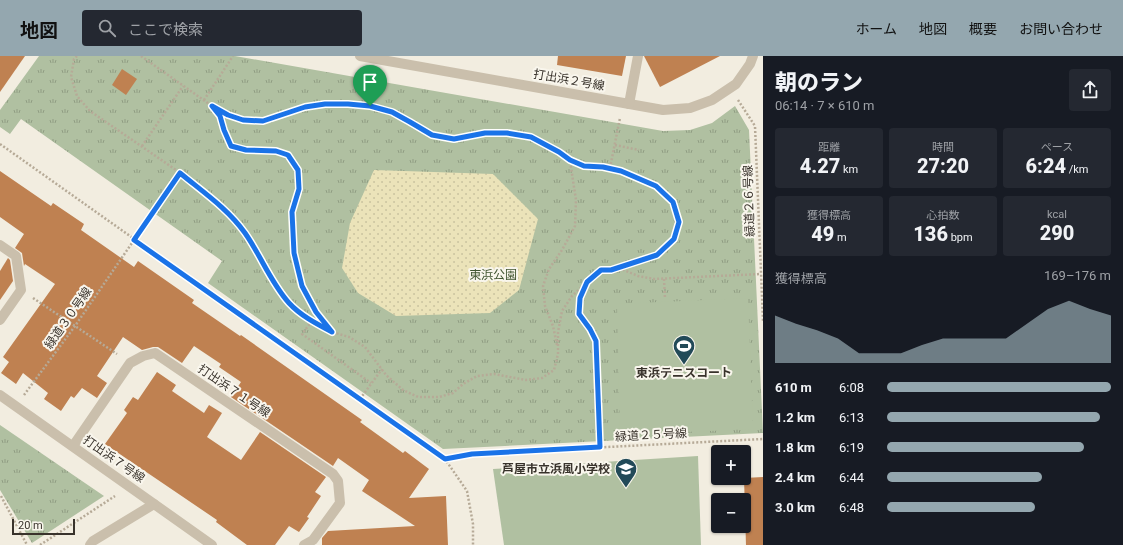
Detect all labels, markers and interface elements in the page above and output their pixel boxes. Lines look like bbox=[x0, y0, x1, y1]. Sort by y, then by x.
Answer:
search box bbox=[82, 10, 362, 46]
icon: search bbox=[96, 17, 118, 39]
text: 地図 bbox=[20, 19, 58, 42]
text: ここで検索 bbox=[128, 21, 203, 39]
text: ホーム bbox=[855, 21, 897, 37]
text: 地図 bbox=[919, 21, 947, 37]
text: 概要 bbox=[969, 21, 997, 37]
text: お問い合わせ bbox=[1019, 21, 1103, 37]
pin bbox=[353, 65, 387, 106]
street label: 打出浜２号線 bbox=[532, 67, 606, 93]
button: share bbox=[1069, 69, 1111, 111]
text: 朝のラン bbox=[775, 70, 863, 95]
icon: arrive bbox=[359, 71, 381, 93]
text: 06:14 · 7 × 610 m bbox=[775, 98, 874, 113]
text: 距離 bbox=[818, 141, 840, 154]
text: 時間 bbox=[932, 141, 954, 154]
text: ペース bbox=[1041, 141, 1073, 154]
text: 4.27 bbox=[800, 154, 840, 178]
text: 27:20 bbox=[917, 154, 969, 178]
text: 6:24 bbox=[1026, 154, 1066, 178]
text: km bbox=[840, 163, 858, 176]
text: /km bbox=[1066, 163, 1088, 176]
street label: 緑道２６号線 bbox=[741, 165, 757, 237]
text: kcal bbox=[1047, 208, 1067, 221]
text: 獲得標高 bbox=[807, 209, 851, 222]
text: 心拍数 bbox=[927, 209, 960, 222]
text: 290 bbox=[1040, 221, 1074, 245]
text: 49 bbox=[811, 222, 834, 246]
text: 136 bbox=[913, 222, 948, 246]
text: m bbox=[834, 231, 847, 244]
text: bpm bbox=[948, 231, 973, 244]
park label: 東浜公園 bbox=[469, 268, 517, 282]
text: 169–176 m bbox=[1044, 268, 1111, 283]
text: 獲得標高 bbox=[775, 271, 827, 286]
street label: 緑道３０号線 bbox=[42, 284, 94, 352]
sports icon: 東浜テニスコート bbox=[671, 333, 697, 366]
street label: 打出浜７１号線 bbox=[195, 362, 273, 420]
place label: 東浜テニスコート bbox=[636, 366, 732, 380]
text: 610 m bbox=[775, 380, 812, 395]
text: 6:08 bbox=[839, 380, 864, 395]
text: 1.2 km bbox=[775, 410, 815, 425]
text: 6:13 bbox=[839, 410, 864, 425]
street label: 緑道２５号線 bbox=[615, 426, 687, 444]
street label: 打出浜７号線 bbox=[80, 433, 148, 485]
text: 1.8 km bbox=[775, 440, 815, 455]
text: 6:19 bbox=[839, 440, 864, 455]
map controls bbox=[711, 445, 751, 533]
button: + bbox=[711, 445, 751, 485]
school or university icon: 芦屋市立浜風小学校 bbox=[613, 456, 639, 489]
place label: 芦屋市立浜風小学校 bbox=[502, 462, 610, 476]
text: 2.4 km bbox=[775, 470, 815, 485]
text: 6:44 bbox=[839, 470, 864, 485]
button: − bbox=[711, 493, 751, 533]
text: 3.0 km bbox=[775, 500, 815, 515]
text: 6:48 bbox=[839, 500, 864, 515]
scale bar bbox=[12, 517, 75, 536]
text: 20 m bbox=[18, 519, 43, 532]

